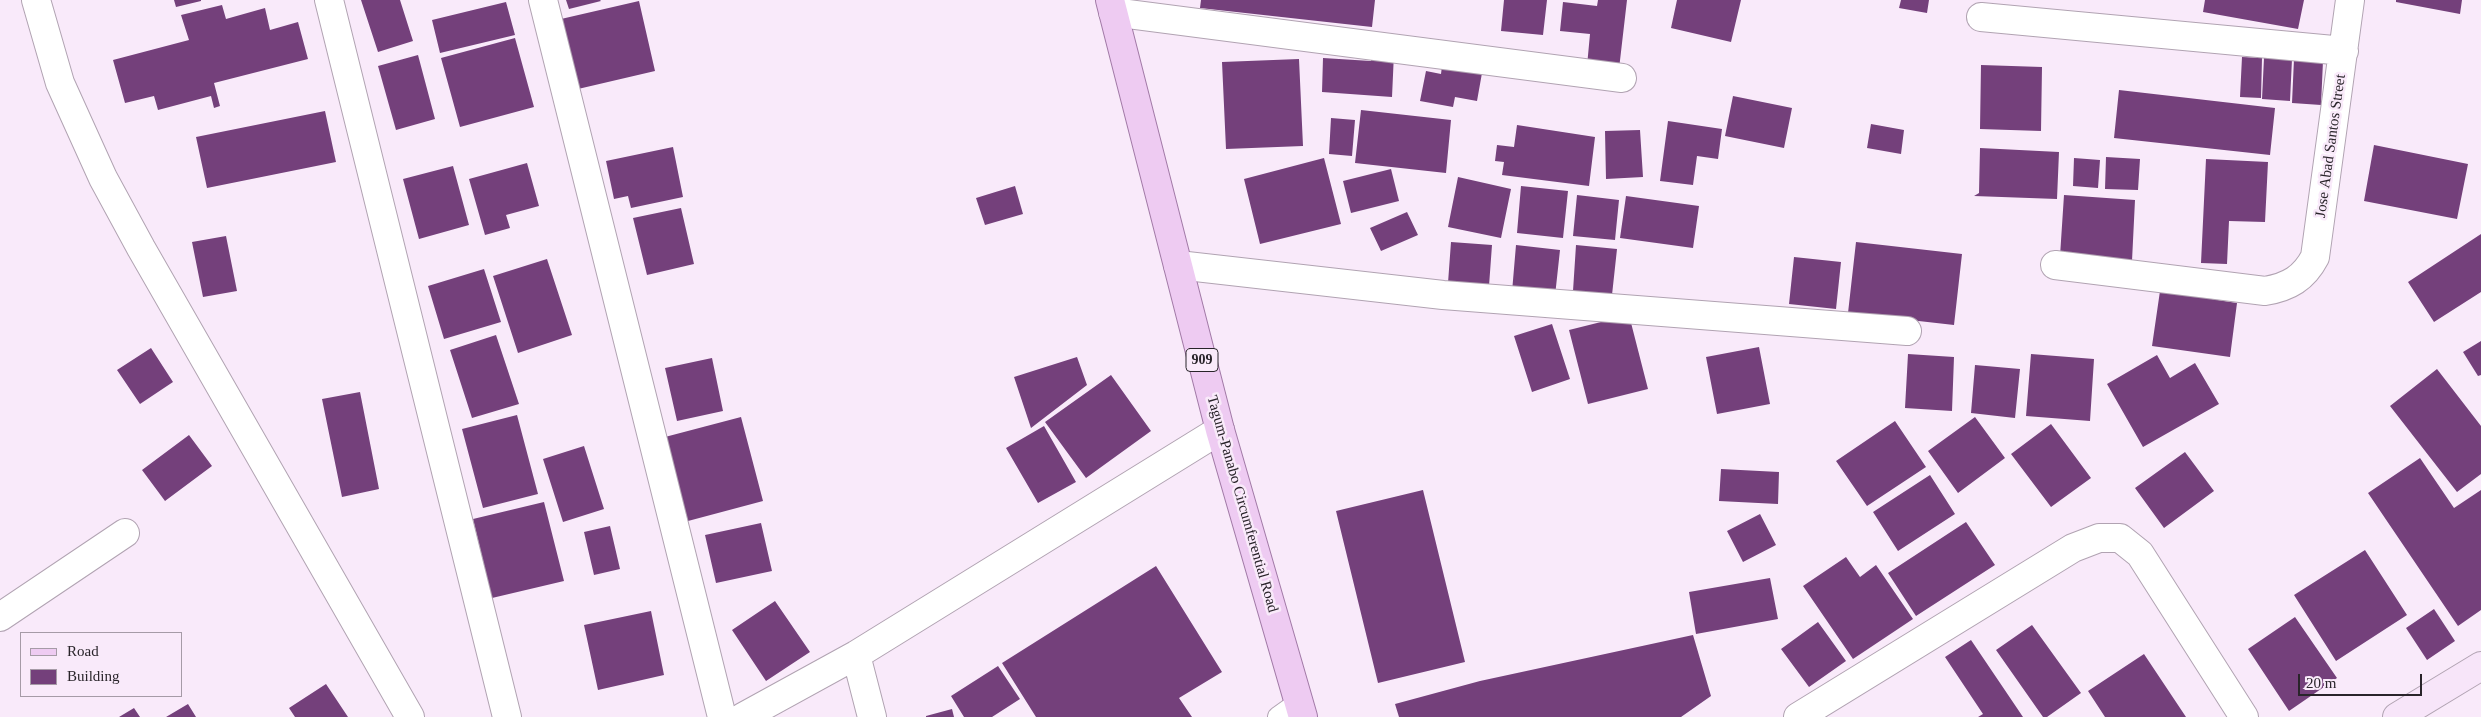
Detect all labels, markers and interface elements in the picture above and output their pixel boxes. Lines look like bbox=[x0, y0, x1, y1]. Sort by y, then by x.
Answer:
street label: Jose Abad Santos Street bbox=[2312, 73, 2350, 219]
road number: 909 bbox=[1186, 348, 1218, 372]
street label: Tagum-Panabo Circumferential Road bbox=[1202, 394, 1282, 614]
legend bbox=[20, 632, 182, 697]
text: Road bbox=[67, 643, 99, 659]
scale bar bbox=[2301, 664, 2425, 696]
text: Building bbox=[67, 668, 120, 684]
text: 20 m bbox=[2306, 675, 2336, 691]

